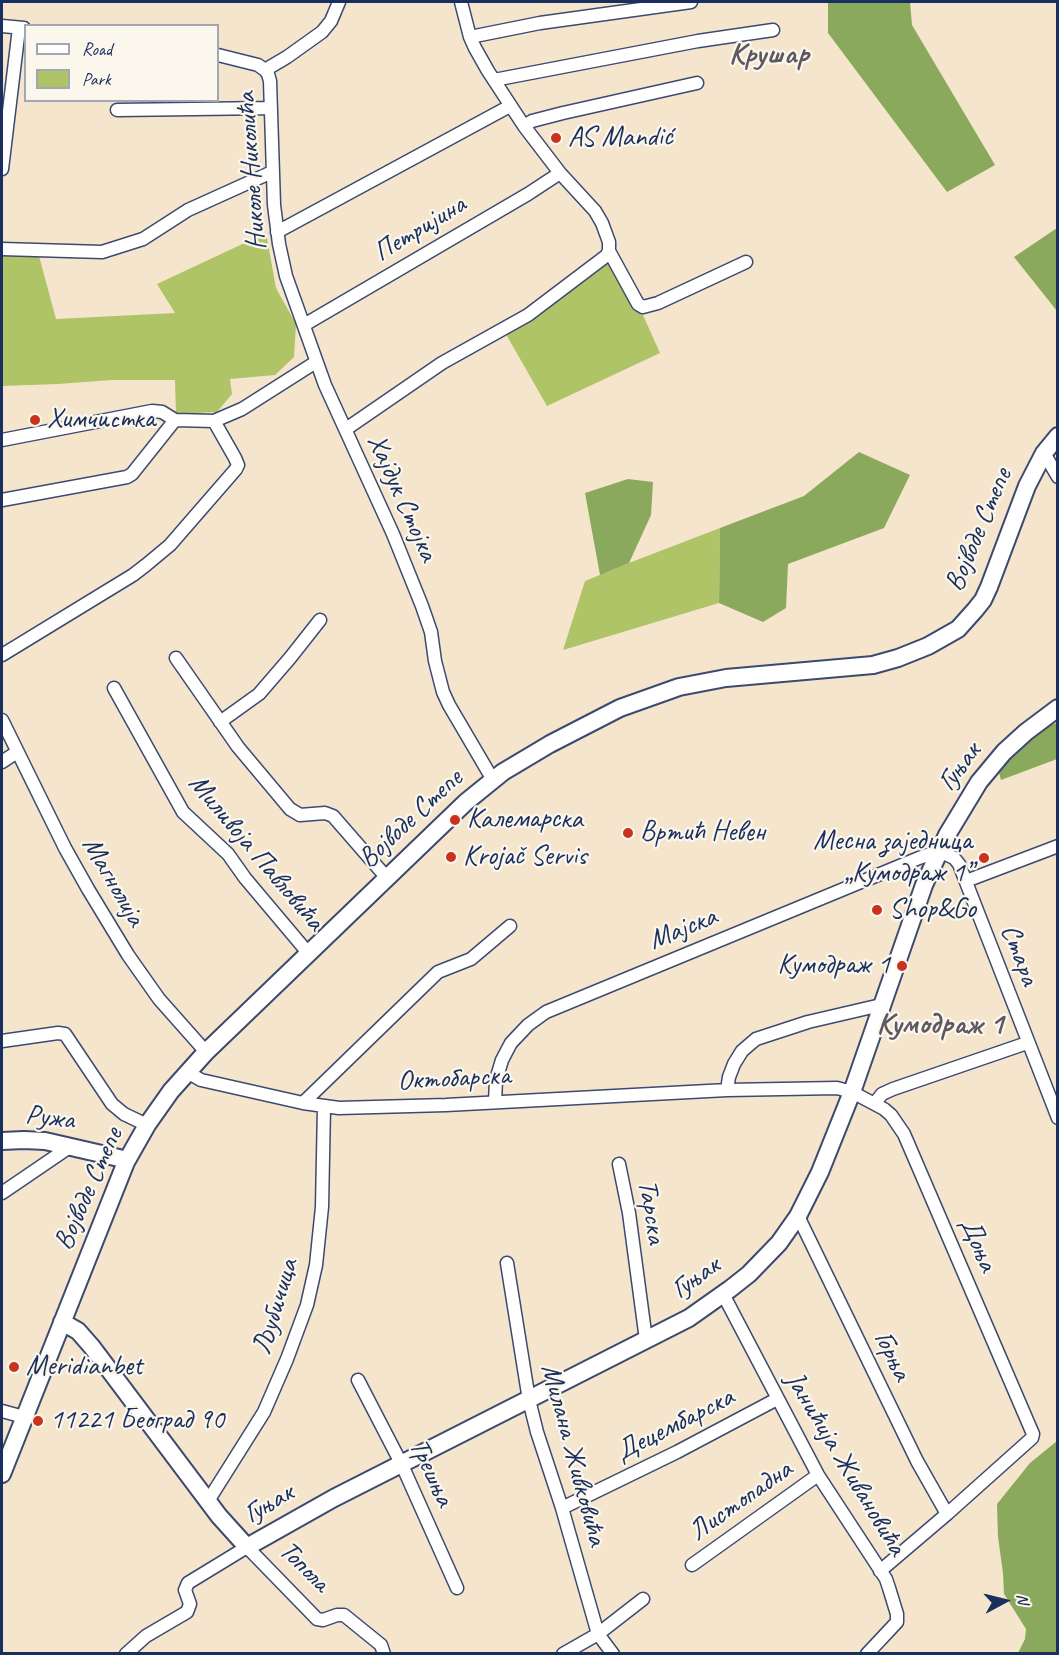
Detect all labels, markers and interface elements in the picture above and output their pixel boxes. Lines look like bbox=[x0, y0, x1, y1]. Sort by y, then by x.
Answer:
legend bbox=[24, 24, 219, 102]
district label: Крушар bbox=[729, 37, 809, 73]
text: Road bbox=[82, 38, 112, 60]
text: Park bbox=[82, 68, 111, 90]
street label: Николе Николића bbox=[230, 91, 274, 251]
place label: AS Mandić bbox=[568, 121, 673, 155]
marker: AS Mandić bbox=[549, 131, 563, 145]
street label: Петријина bbox=[368, 188, 472, 270]
place label: Химчистка bbox=[47, 403, 155, 437]
marker: Химчистка bbox=[28, 413, 42, 427]
street label: Хајдук Стојка bbox=[359, 429, 445, 567]
street label: Војводе Степе bbox=[938, 464, 1020, 596]
street label: Гуњак bbox=[931, 736, 989, 798]
street label: Војводе Степе bbox=[352, 762, 470, 876]
street label: Миливоја Павловића bbox=[181, 768, 331, 938]
place label: Калемарска bbox=[467, 803, 583, 837]
marker: Калемарска bbox=[448, 813, 462, 827]
place label: Вртић Невен bbox=[640, 816, 765, 850]
place label: Месна заједница „Кумодраж 1” bbox=[813, 825, 972, 891]
marker: Вртић Невен bbox=[621, 826, 635, 840]
street label: Магнолија bbox=[74, 831, 152, 933]
place label: Krojač Servis bbox=[463, 840, 587, 874]
marker: Krojač Servis bbox=[444, 850, 458, 864]
marker: Месна заједница „Кумодраж 1” bbox=[977, 851, 991, 865]
place label: Shop&Go bbox=[889, 893, 976, 927]
street label: Мајска bbox=[644, 900, 722, 958]
marker: Shop&Go bbox=[870, 903, 884, 917]
street label: Стара bbox=[992, 920, 1046, 990]
place label: Кумодраж 1 bbox=[777, 949, 890, 983]
marker: Кумодраж 1 bbox=[895, 959, 909, 973]
district label: Кумодраж 1 bbox=[877, 1007, 1003, 1043]
street label: Октобарска bbox=[397, 1059, 511, 1099]
street label: Ружа bbox=[24, 1098, 76, 1138]
street label: Војводе Степе bbox=[47, 1123, 131, 1255]
street label: Тарска bbox=[629, 1178, 673, 1246]
street label: Доња bbox=[952, 1213, 1004, 1277]
street label: Гуњак bbox=[665, 1249, 727, 1307]
street label: Љубичица bbox=[246, 1255, 306, 1359]
street label: Горња bbox=[866, 1326, 918, 1386]
place label: Meridianbet bbox=[26, 1350, 142, 1384]
marker: Meridianbet bbox=[7, 1360, 21, 1374]
street label: Милана Живковића bbox=[533, 1361, 613, 1549]
street label: Јанићија Живановића bbox=[777, 1366, 913, 1562]
street label: Децембарска bbox=[610, 1381, 740, 1469]
place label: 11221 Београд 90 bbox=[50, 1404, 224, 1438]
marker: 11221 Београд 90 bbox=[31, 1414, 45, 1428]
street label: Трешња bbox=[401, 1434, 461, 1512]
street label: Листопадна bbox=[683, 1453, 799, 1549]
street label: Гуњак bbox=[238, 1476, 300, 1532]
street label: Топола bbox=[271, 1534, 337, 1600]
north arrow bbox=[975, 1571, 1035, 1631]
text: N bbox=[1012, 1593, 1033, 1605]

